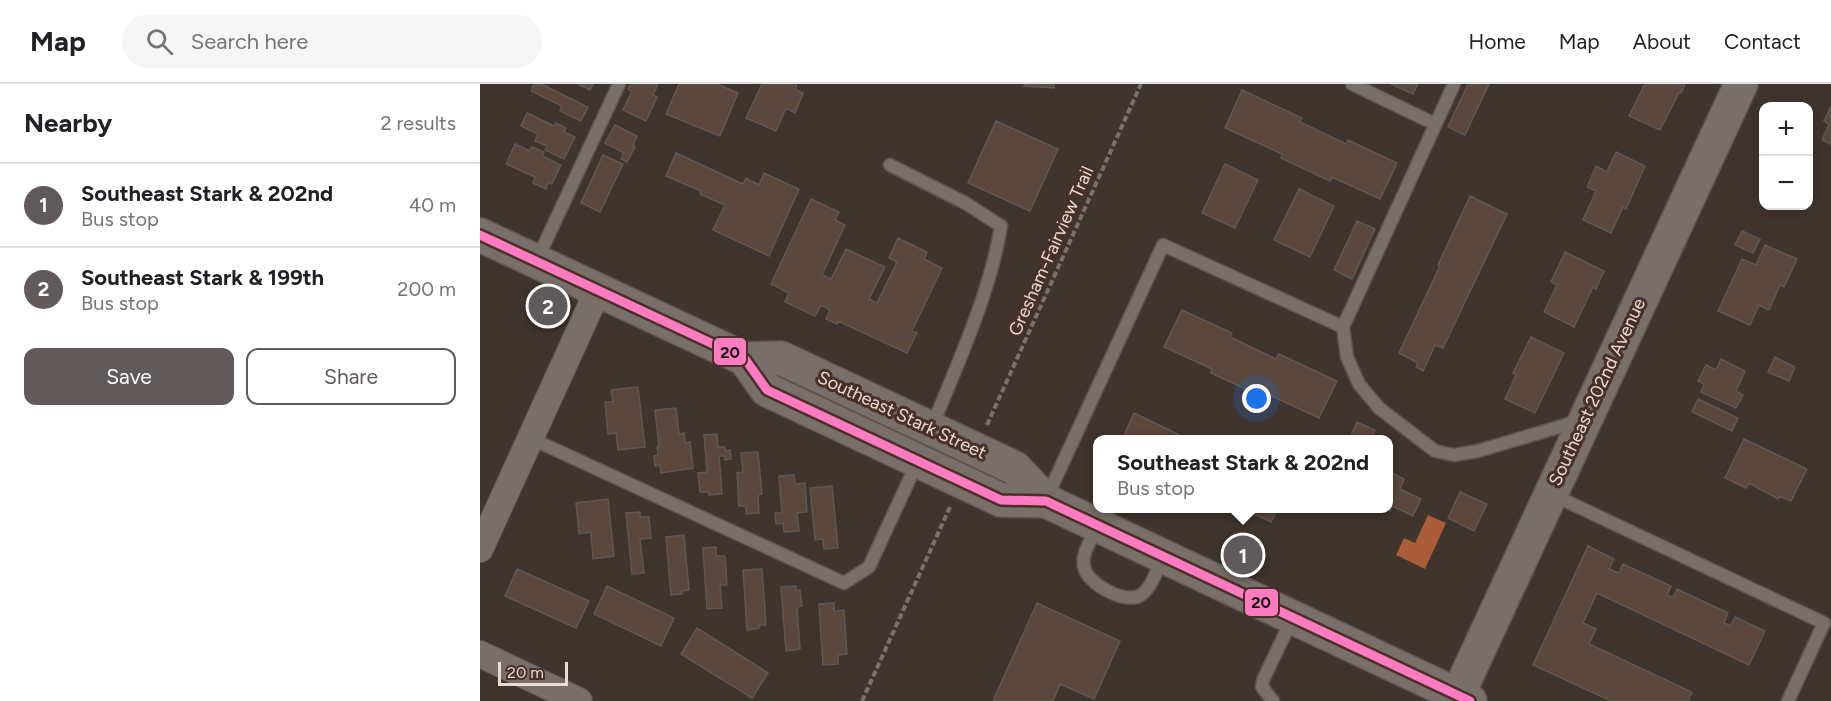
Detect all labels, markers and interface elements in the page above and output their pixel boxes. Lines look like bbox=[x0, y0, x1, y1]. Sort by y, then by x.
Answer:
search box bbox=[122, 14, 542, 68]
text: Map bbox=[30, 24, 86, 58]
icon: search bbox=[143, 25, 176, 58]
text: Search here bbox=[191, 28, 308, 55]
text: Home bbox=[1469, 29, 1526, 54]
text: Map bbox=[1559, 29, 1600, 54]
text: About bbox=[1633, 29, 1691, 54]
text: Contact bbox=[1724, 29, 1801, 54]
map controls bbox=[1759, 102, 1813, 210]
button: + bbox=[1759, 102, 1813, 156]
text: Nearby bbox=[24, 107, 112, 139]
text: 2 results bbox=[380, 111, 456, 135]
button: − bbox=[1759, 156, 1813, 210]
street label: Gresham-Fairview Trail bbox=[1004, 163, 1098, 339]
text: Southeast Stark & 202nd bbox=[81, 180, 333, 207]
text: 1 bbox=[39, 193, 48, 217]
text: 40 m bbox=[409, 193, 456, 217]
text: Bus stop bbox=[81, 207, 159, 231]
text: Southeast Stark & 199th bbox=[81, 264, 324, 291]
text: 2 bbox=[38, 277, 49, 301]
text: 200 m bbox=[397, 277, 456, 301]
pin: 2 bbox=[528, 284, 568, 328]
text: Bus stop bbox=[81, 291, 159, 315]
street label: Southeast 202nd Avenue bbox=[1544, 294, 1650, 489]
line badge: 20 bbox=[713, 337, 747, 366]
text: 20 bbox=[720, 343, 740, 362]
button: Save bbox=[24, 348, 234, 405]
button: Share bbox=[246, 348, 456, 405]
street label: Southeast Stark Street bbox=[814, 366, 990, 464]
your location bbox=[1242, 384, 1271, 413]
popup bbox=[1093, 435, 1393, 513]
text: Southeast Stark & 202nd bbox=[1117, 449, 1369, 476]
text: Bus stop bbox=[1117, 476, 1195, 500]
pin: 1 bbox=[1224, 532, 1263, 578]
line badge: 20 bbox=[1244, 588, 1279, 617]
text: 20 bbox=[1251, 593, 1271, 612]
scale bar bbox=[498, 659, 568, 686]
text: 20 m bbox=[507, 663, 544, 682]

